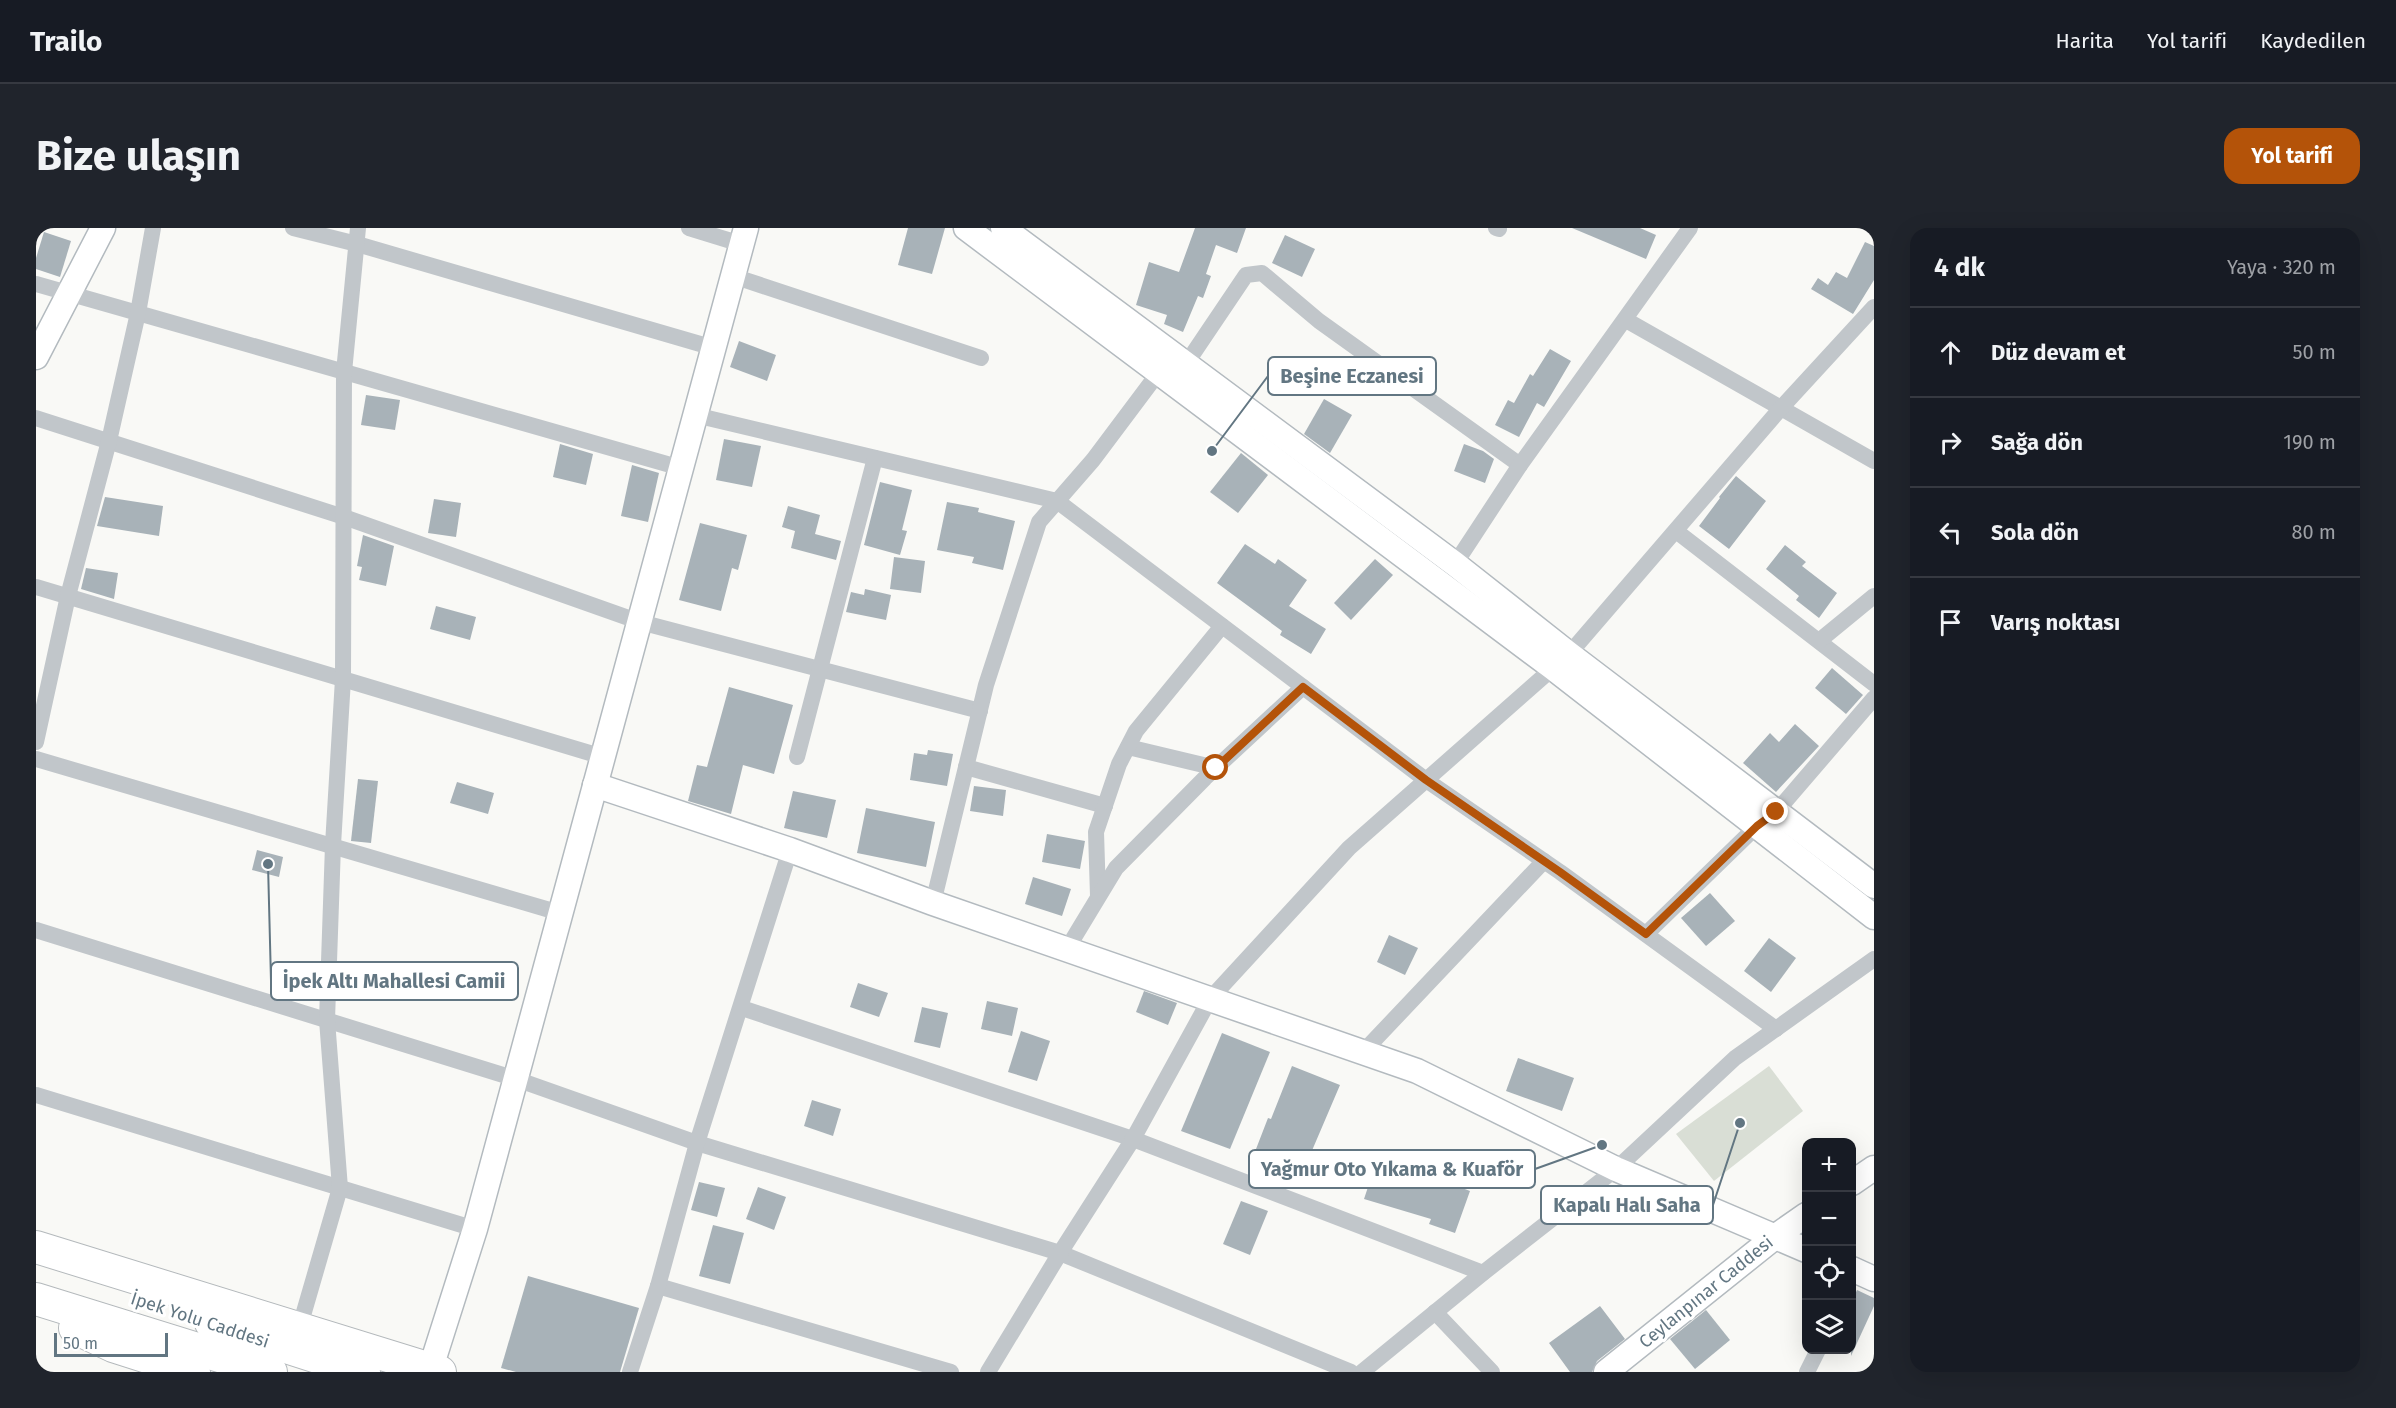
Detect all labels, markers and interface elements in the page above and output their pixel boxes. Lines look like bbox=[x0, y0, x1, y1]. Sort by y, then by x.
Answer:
text: Trailo bbox=[30, 25, 102, 58]
text: Harita bbox=[2055, 28, 2114, 54]
text: Yol tarifi bbox=[2147, 28, 2227, 54]
text: Kaydedilen bbox=[2260, 28, 2366, 54]
button: Yol tarifi bbox=[2224, 128, 2360, 184]
text: Bize ulaşın bbox=[36, 131, 241, 181]
text: 4 dk bbox=[1934, 252, 1985, 283]
text: Yaya · 320 m bbox=[2227, 255, 2336, 279]
icon: ahead bbox=[1934, 336, 1967, 369]
text: Düz devam et bbox=[1991, 339, 2126, 366]
text: 50 m bbox=[2292, 340, 2336, 364]
callout: Beşine Eczanesi bbox=[1268, 357, 1436, 395]
text: Beşine Eczanesi bbox=[1280, 364, 1424, 388]
icon: right bbox=[1934, 426, 1967, 459]
text: Sağa dön bbox=[1991, 429, 2083, 456]
text: 190 m bbox=[2283, 430, 2336, 454]
icon: left bbox=[1934, 516, 1967, 549]
text: Sola dön bbox=[1991, 519, 2079, 546]
text: 80 m bbox=[2291, 520, 2336, 544]
icon: arrive bbox=[1934, 606, 1967, 639]
text: Varış noktası bbox=[1991, 609, 2120, 636]
route start bbox=[1202, 754, 1228, 780]
route end bbox=[1762, 798, 1788, 824]
callout: İpek Altı Mahallesi Camii bbox=[271, 962, 518, 1000]
text: İpek Altı Mahallesi Camii bbox=[283, 969, 505, 993]
map controls bbox=[1802, 1138, 1856, 1354]
button: + bbox=[1802, 1138, 1856, 1192]
callout: Yağmur Oto Yıkama & Kuaför bbox=[1249, 1150, 1535, 1188]
text: Yağmur Oto Yıkama & Kuaför bbox=[1260, 1157, 1524, 1181]
callout: Kapalı Halı Saha bbox=[1541, 1186, 1713, 1224]
button: − bbox=[1802, 1192, 1856, 1246]
text: Kapalı Halı Saha bbox=[1553, 1193, 1701, 1217]
street label: Ceylanpınar Caddesi bbox=[1635, 1231, 1777, 1353]
button: locate bbox=[1802, 1246, 1856, 1300]
street label: İpek Yolu Caddesi bbox=[128, 1287, 272, 1353]
button: layers bbox=[1802, 1300, 1856, 1354]
scale bar bbox=[54, 1330, 168, 1358]
text: 50 m bbox=[63, 1334, 98, 1353]

